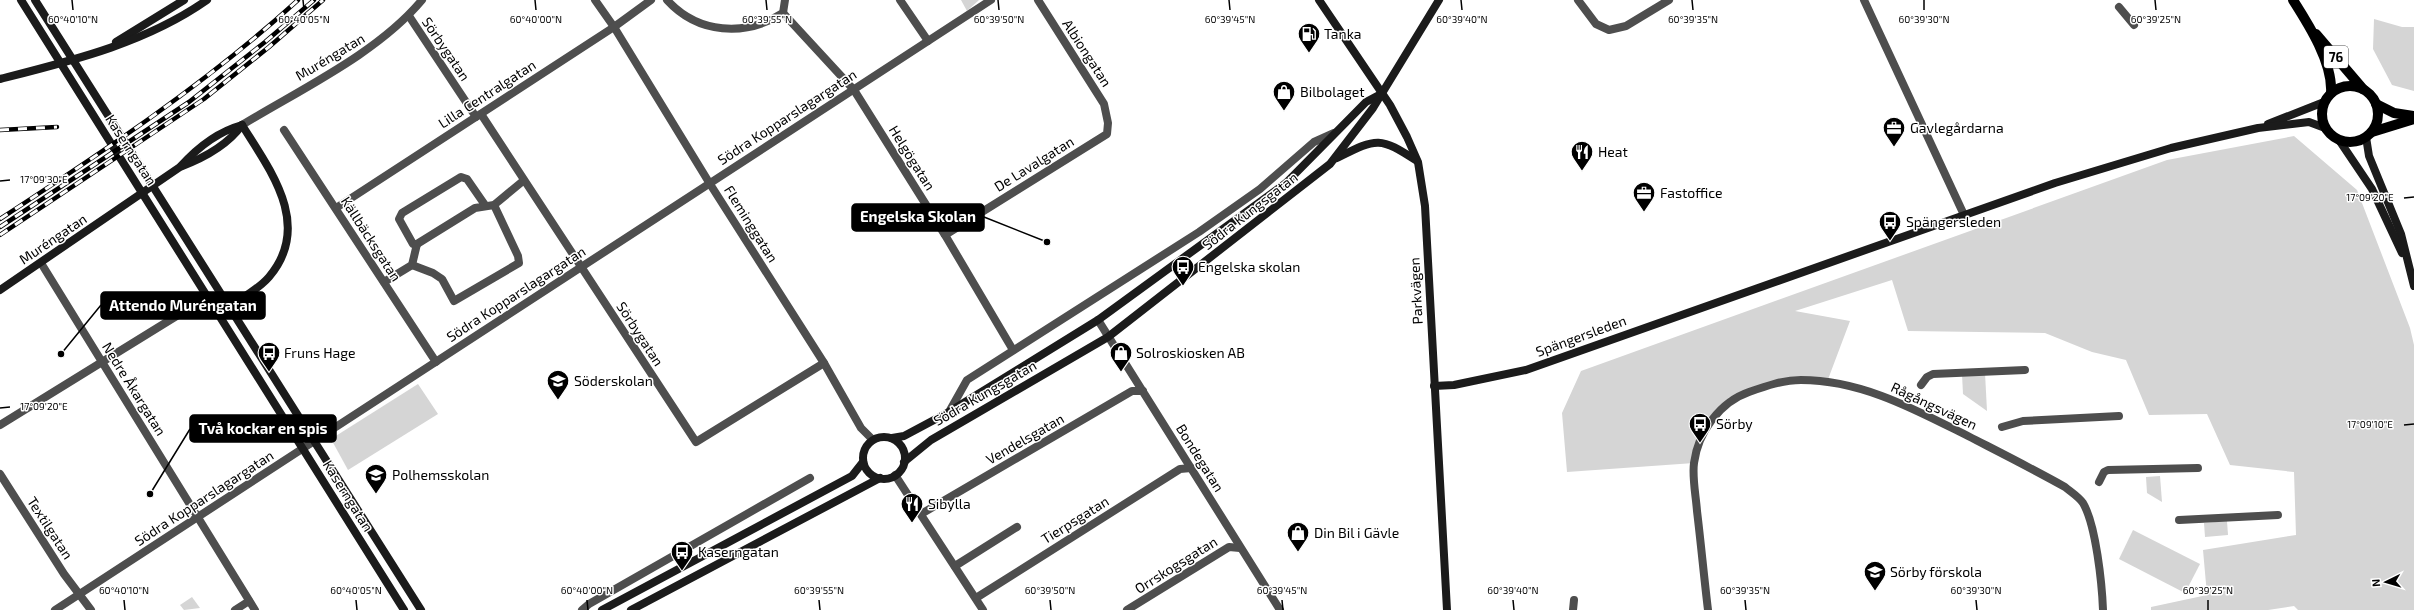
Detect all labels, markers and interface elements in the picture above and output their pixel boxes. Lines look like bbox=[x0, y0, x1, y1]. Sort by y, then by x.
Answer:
text: 60°40'10"N bbox=[48, 13, 98, 25]
text: 60°40'05"N bbox=[278, 13, 330, 25]
text: 60°40'00"N bbox=[510, 13, 562, 25]
text: 60°39'55"N bbox=[742, 13, 792, 25]
text: 60°39'50"N bbox=[974, 13, 1024, 25]
text: 60°39'45"N bbox=[1205, 13, 1255, 25]
text: 60°39'40"N bbox=[1436, 13, 1488, 25]
text: 60°39'35"N bbox=[1668, 13, 1718, 25]
text: 60°39'30"N bbox=[1899, 13, 1949, 25]
text: 60°39'25"N bbox=[2131, 13, 2181, 25]
street label: Sörbygatan bbox=[419, 14, 474, 84]
street label: Albiongatan bbox=[1059, 16, 1116, 90]
fuel station icon: Tanka bbox=[1296, 21, 1322, 54]
place label: Tanka bbox=[1324, 25, 1361, 42]
street label: Muréngatan bbox=[292, 29, 368, 84]
road number: 76 bbox=[2324, 46, 2348, 68]
street label: Lilla Centralgatan bbox=[435, 56, 539, 131]
street label: Södra Kopparslagargatan bbox=[714, 65, 859, 168]
shop icon: Bilbolaget bbox=[1271, 79, 1297, 112]
place label: Bilbolaget bbox=[1300, 83, 1365, 100]
street label: Kaserngatan bbox=[102, 111, 161, 188]
office icon: Gavlegårdarna bbox=[1881, 115, 1907, 148]
place label: Gavlegårdarna bbox=[1910, 119, 2004, 136]
street label: Helgögatan bbox=[886, 122, 939, 193]
street label: De Lavalgatan bbox=[991, 132, 1077, 195]
restaurant icon: Heat bbox=[1569, 139, 1595, 172]
place label: Heat bbox=[1598, 143, 1628, 160]
street label: Södra Kungsgatan bbox=[1199, 168, 1301, 253]
text: 17°09'30"E bbox=[20, 173, 68, 185]
office icon: Fastoffice bbox=[1631, 180, 1657, 213]
street label: Fleminggatan bbox=[721, 182, 782, 265]
place label: Fastoffice bbox=[1660, 184, 1723, 201]
text: 17°09'20"E bbox=[2346, 191, 2394, 203]
street label: Källbäcksgatan bbox=[338, 193, 405, 284]
callout: Engelska Skolan bbox=[852, 204, 984, 231]
text: Engelska Skolan bbox=[860, 207, 976, 225]
bus stop icon: Spängersleden bbox=[1877, 209, 1903, 242]
street label: Muréngatan bbox=[16, 210, 90, 267]
place label: Spängersleden bbox=[1906, 213, 2001, 230]
street label: Södra Kopparslagargatan bbox=[443, 242, 588, 345]
bus stop icon: Engelska skolan bbox=[1170, 254, 1196, 287]
street label: Parkvägen bbox=[1405, 257, 1426, 325]
place label: Engelska skolan bbox=[1198, 258, 1300, 275]
callout: Attendo Muréngatan bbox=[101, 292, 265, 319]
text: Attendo Muréngatan bbox=[109, 296, 257, 314]
street label: Sörbygatan bbox=[613, 298, 667, 369]
street label: Spängersleden bbox=[1533, 311, 1628, 360]
street label: Nedre Åkargatan bbox=[99, 339, 170, 439]
bus stop icon: Fruns Hage bbox=[256, 340, 282, 373]
shop icon: Solroskiosken AB bbox=[1108, 340, 1134, 373]
place label: Fruns Hage bbox=[284, 344, 356, 361]
place label: Solroskiosken AB bbox=[1136, 344, 1245, 361]
street label: Södra Kungsgatan bbox=[930, 356, 1039, 429]
school or university icon: Söderskolan bbox=[545, 368, 571, 401]
place label: Söderskolan bbox=[574, 372, 653, 389]
street label: Rågångsvägen bbox=[1888, 378, 1980, 433]
text: 17°09'20"E bbox=[20, 400, 68, 412]
street label: Vendelsgatan bbox=[983, 409, 1067, 468]
bus stop icon: Sörby bbox=[1687, 411, 1713, 444]
callout: Två kockar en spis bbox=[190, 415, 336, 442]
place label: Sörby bbox=[1716, 415, 1753, 432]
text: 17°09'10"E bbox=[2347, 418, 2393, 430]
text: Två kockar en spis bbox=[198, 419, 328, 437]
street label: Bondegatan bbox=[1173, 421, 1228, 495]
street label: Södra Kopparslagargatan bbox=[131, 446, 276, 549]
street label: Kaserngatan bbox=[320, 457, 377, 535]
school or university icon: Polhemsskolan bbox=[363, 462, 389, 495]
place label: Polhemsskolan bbox=[392, 466, 489, 483]
restaurant icon: Sibylla bbox=[899, 491, 925, 524]
street label: Tierpsgatan bbox=[1038, 492, 1112, 547]
street label: Textilgatan bbox=[24, 493, 77, 562]
place label: Sibylla bbox=[928, 495, 971, 512]
shop icon: Din Bil i Gävle bbox=[1285, 520, 1311, 553]
place label: Din Bil i Gävle bbox=[1314, 524, 1399, 541]
street label: Orrskogsgatan bbox=[1131, 532, 1220, 597]
bus stop icon: Kaserngatan bbox=[669, 539, 695, 572]
place label: Kaserngatan bbox=[698, 543, 779, 560]
school or university icon: Sörby förskola bbox=[1862, 559, 1888, 592]
north arrow bbox=[2366, 562, 2406, 602]
place label: Sörby förskola bbox=[1890, 563, 1982, 580]
text: N bbox=[2369, 578, 2382, 587]
text: 60°40'10"N bbox=[99, 584, 149, 596]
text: 60°40'05"N bbox=[330, 584, 382, 596]
text: 60°40'00"N bbox=[561, 584, 613, 596]
text: 60°39'55"N bbox=[794, 584, 844, 596]
text: 60°39'50"N bbox=[1025, 584, 1075, 596]
text: 60°39'45"N bbox=[1257, 584, 1307, 596]
text: 60°39'40"N bbox=[1487, 584, 1539, 596]
text: 60°39'35"N bbox=[1720, 584, 1770, 596]
text: 60°39'30"N bbox=[1951, 584, 2001, 596]
text: 60°39'25"N bbox=[2183, 584, 2233, 596]

